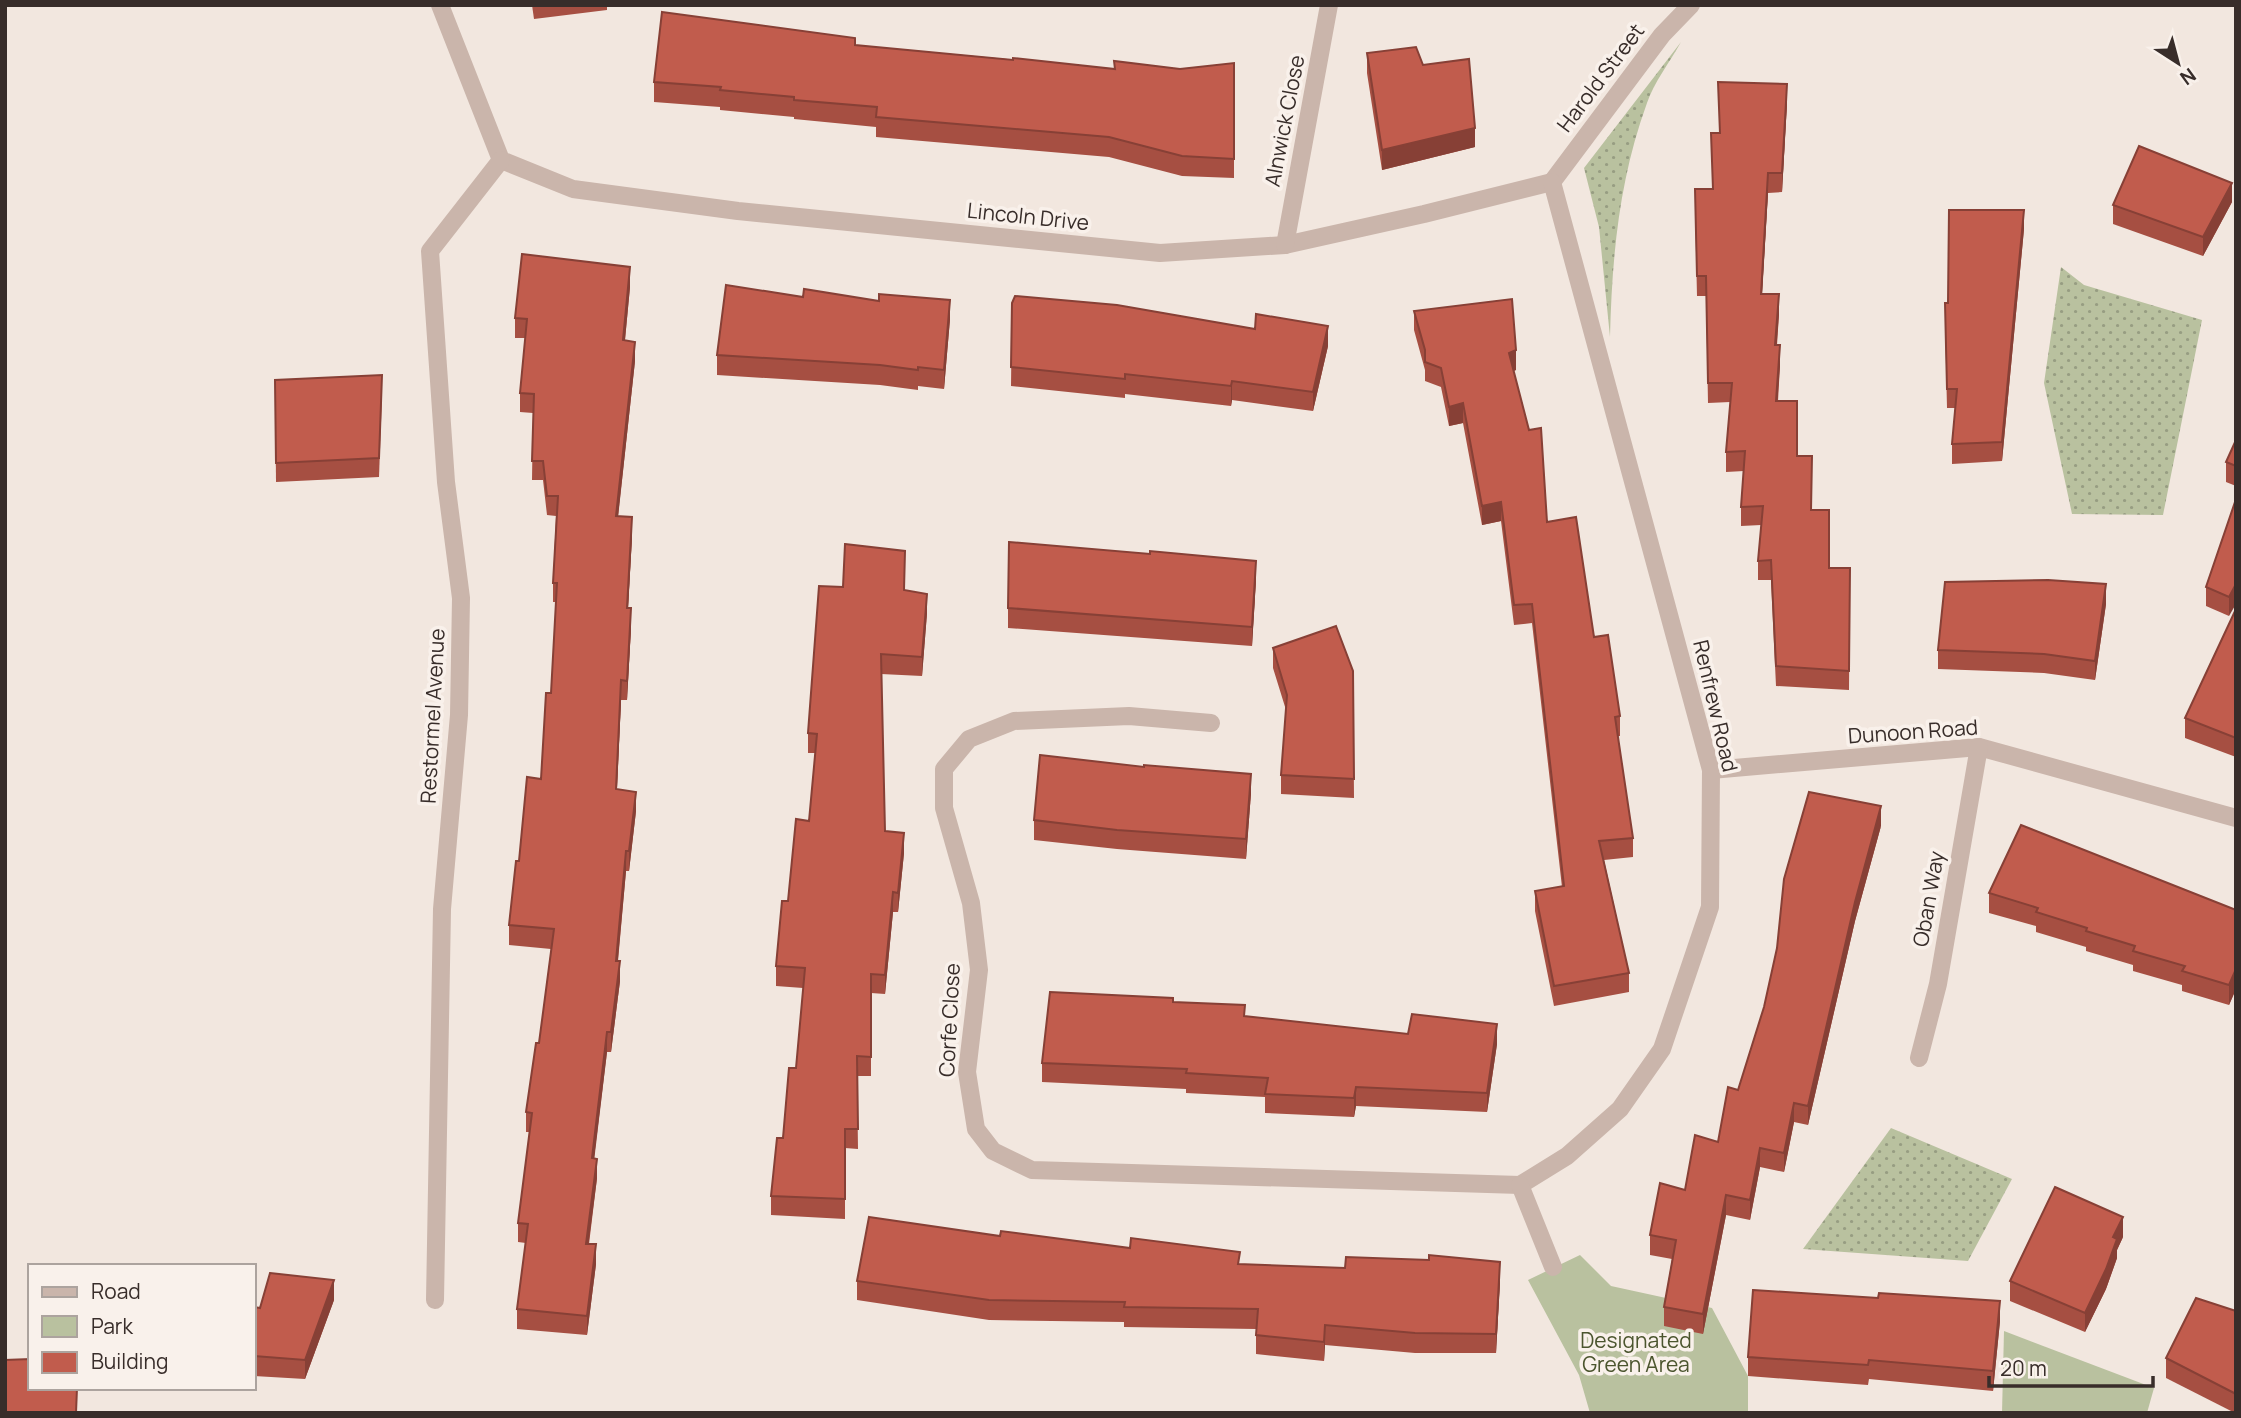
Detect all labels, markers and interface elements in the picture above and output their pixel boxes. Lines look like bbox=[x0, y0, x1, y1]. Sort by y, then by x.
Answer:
street label: Harold Street bbox=[1550, 17, 1650, 137]
north arrow bbox=[2143, 28, 2213, 98]
street label: Alnwick Close bbox=[1258, 53, 1310, 189]
text: N bbox=[2175, 62, 2201, 91]
street label: Lincoln Drive bbox=[966, 196, 1090, 236]
street label: Restormel Avenue bbox=[413, 628, 451, 804]
street label: Renfrew Road bbox=[1687, 637, 1745, 774]
street label: Dunoon Road bbox=[1847, 712, 1979, 750]
street label: Oban Way bbox=[1906, 849, 1950, 949]
street label: Corfe Close bbox=[932, 962, 966, 1078]
legend bbox=[28, 1264, 256, 1390]
text: Road bbox=[91, 1277, 141, 1305]
text: Park bbox=[91, 1312, 133, 1340]
park label: Designated Green Area bbox=[1580, 1326, 1692, 1378]
scale bar bbox=[1989, 1344, 2154, 1388]
text: Building bbox=[91, 1347, 168, 1375]
text: 20 m bbox=[2000, 1354, 2047, 1382]

